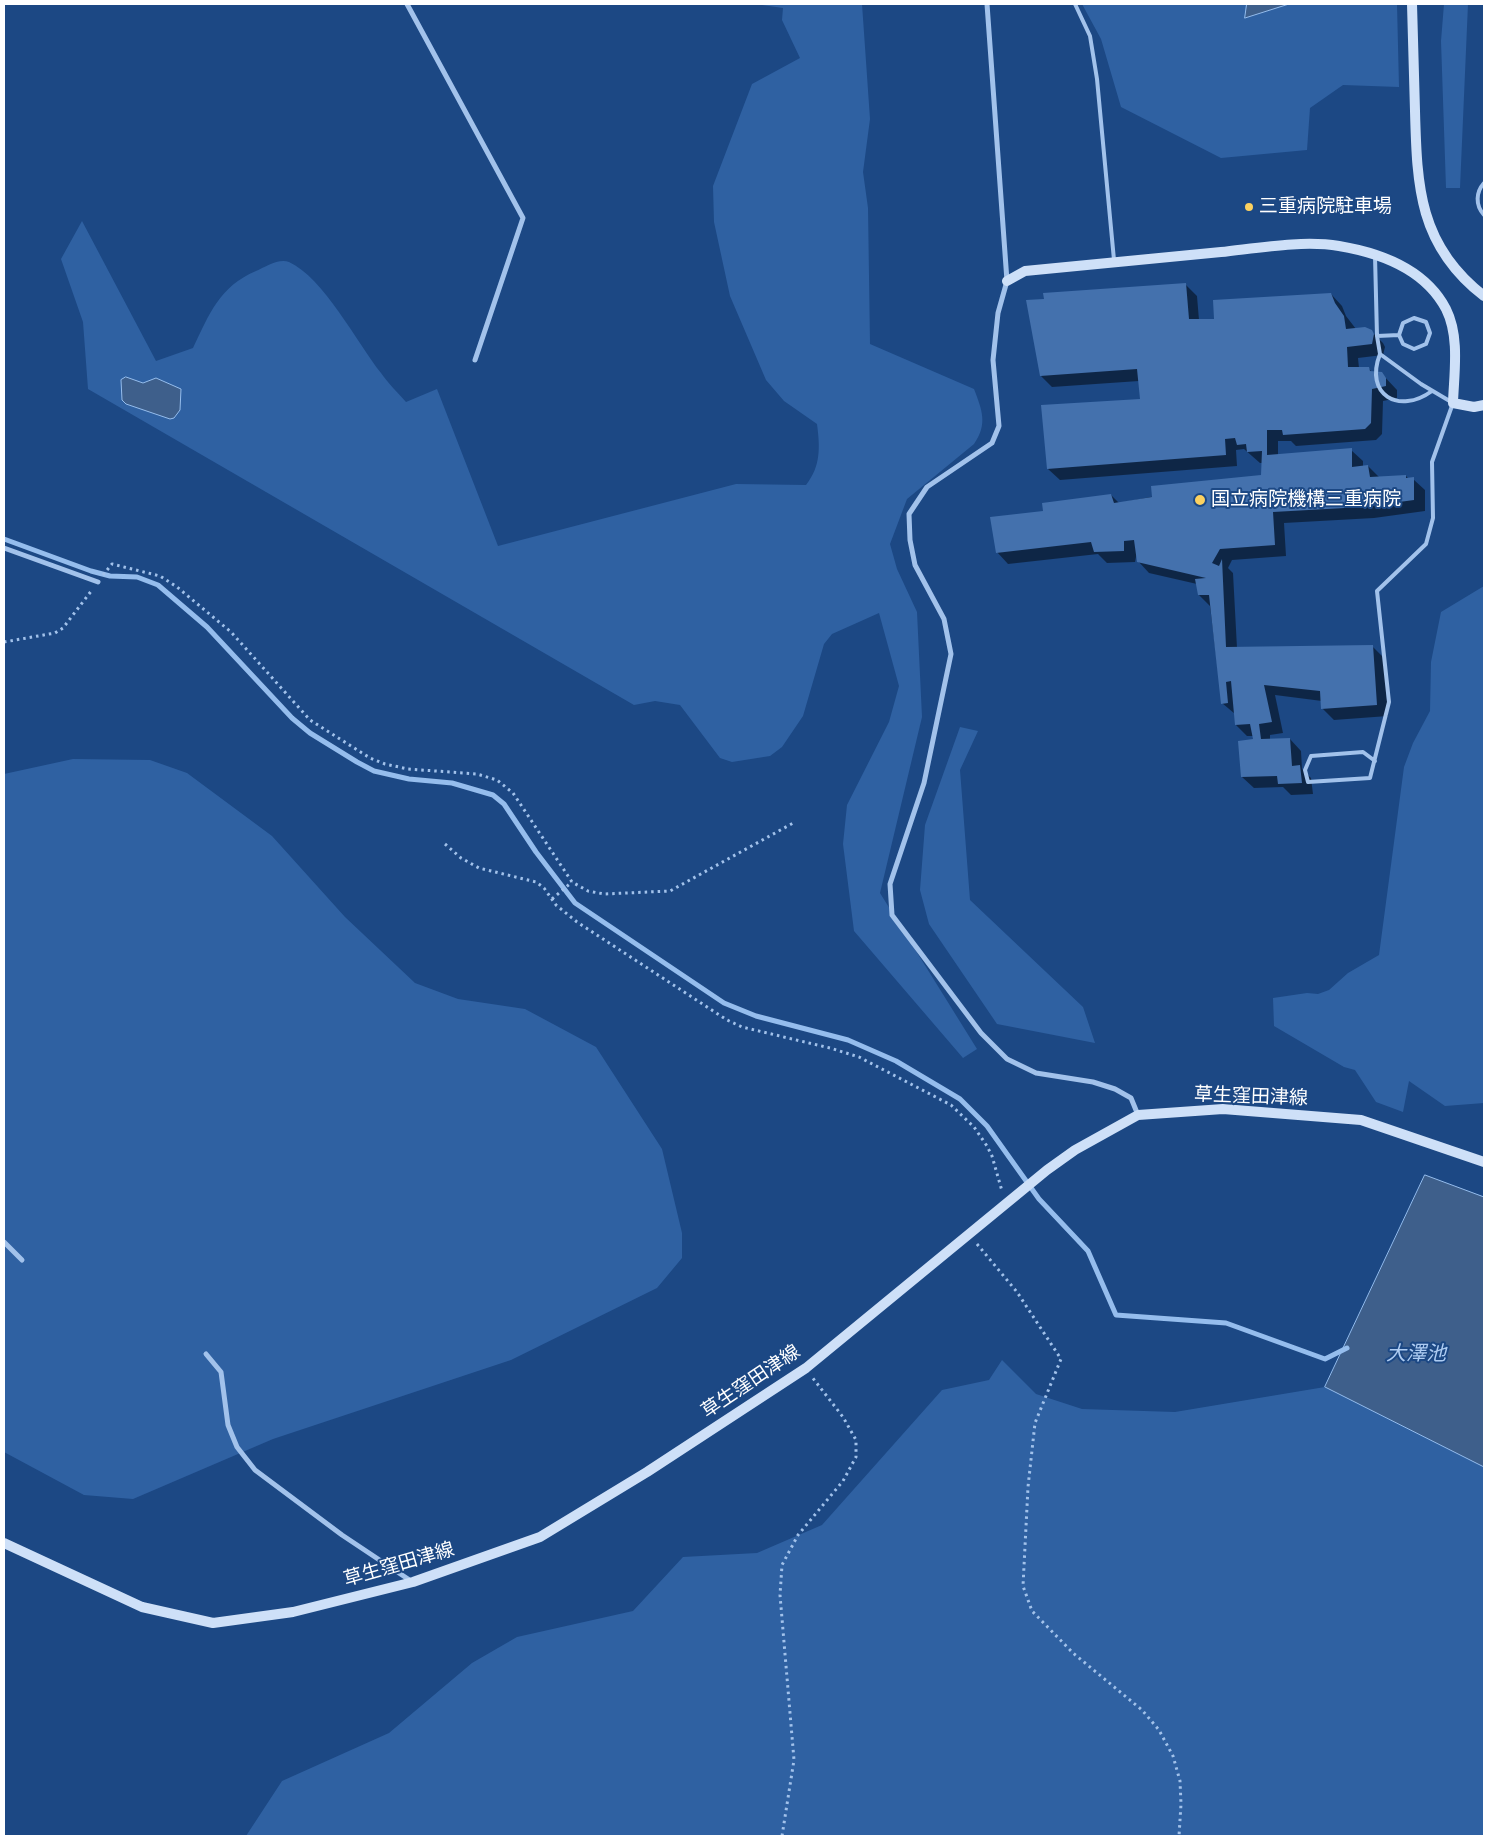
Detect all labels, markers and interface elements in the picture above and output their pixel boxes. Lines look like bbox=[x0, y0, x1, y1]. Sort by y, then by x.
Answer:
place label: 三重病院駐車場 bbox=[1259, 196, 1392, 218]
marker: 三重病院駐車場 bbox=[1243, 201, 1255, 213]
place label: 国立病院機構三重病院 bbox=[1211, 489, 1401, 511]
marker: 国立病院機構三重病院 bbox=[1193, 493, 1207, 507]
street label: 草生窪田津線 bbox=[1194, 1084, 1308, 1110]
street label: 草生窪田津線 bbox=[697, 1341, 805, 1423]
water label: 大澤池 bbox=[1386, 1343, 1446, 1367]
street label: 草生窪田津線 bbox=[341, 1538, 457, 1592]

